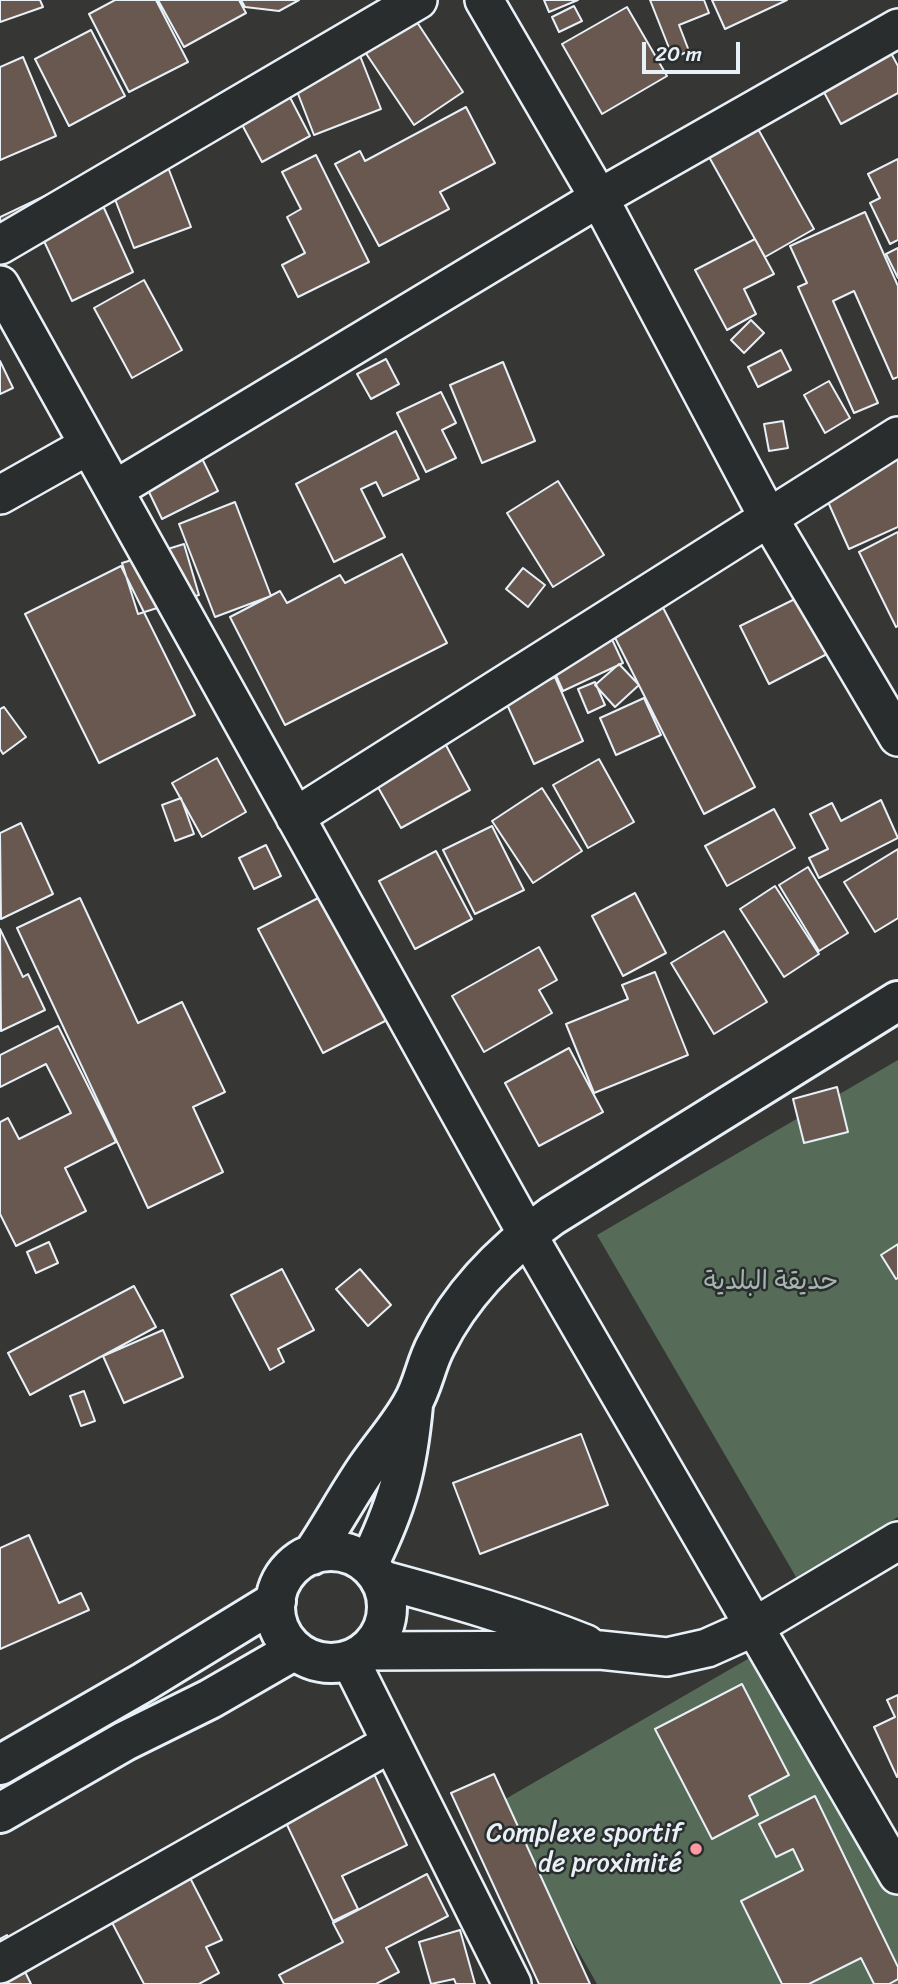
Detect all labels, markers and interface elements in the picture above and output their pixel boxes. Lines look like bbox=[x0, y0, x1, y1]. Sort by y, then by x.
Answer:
scale bar bbox=[646, 28, 744, 72]
text: 20 m bbox=[655, 35, 702, 73]
park label: حديقة البلدية bbox=[704, 1266, 838, 1298]
place label: Complexe sportif de proximité bbox=[486, 1818, 682, 1880]
marker: Complexe sportif de proximité bbox=[688, 1841, 704, 1857]

